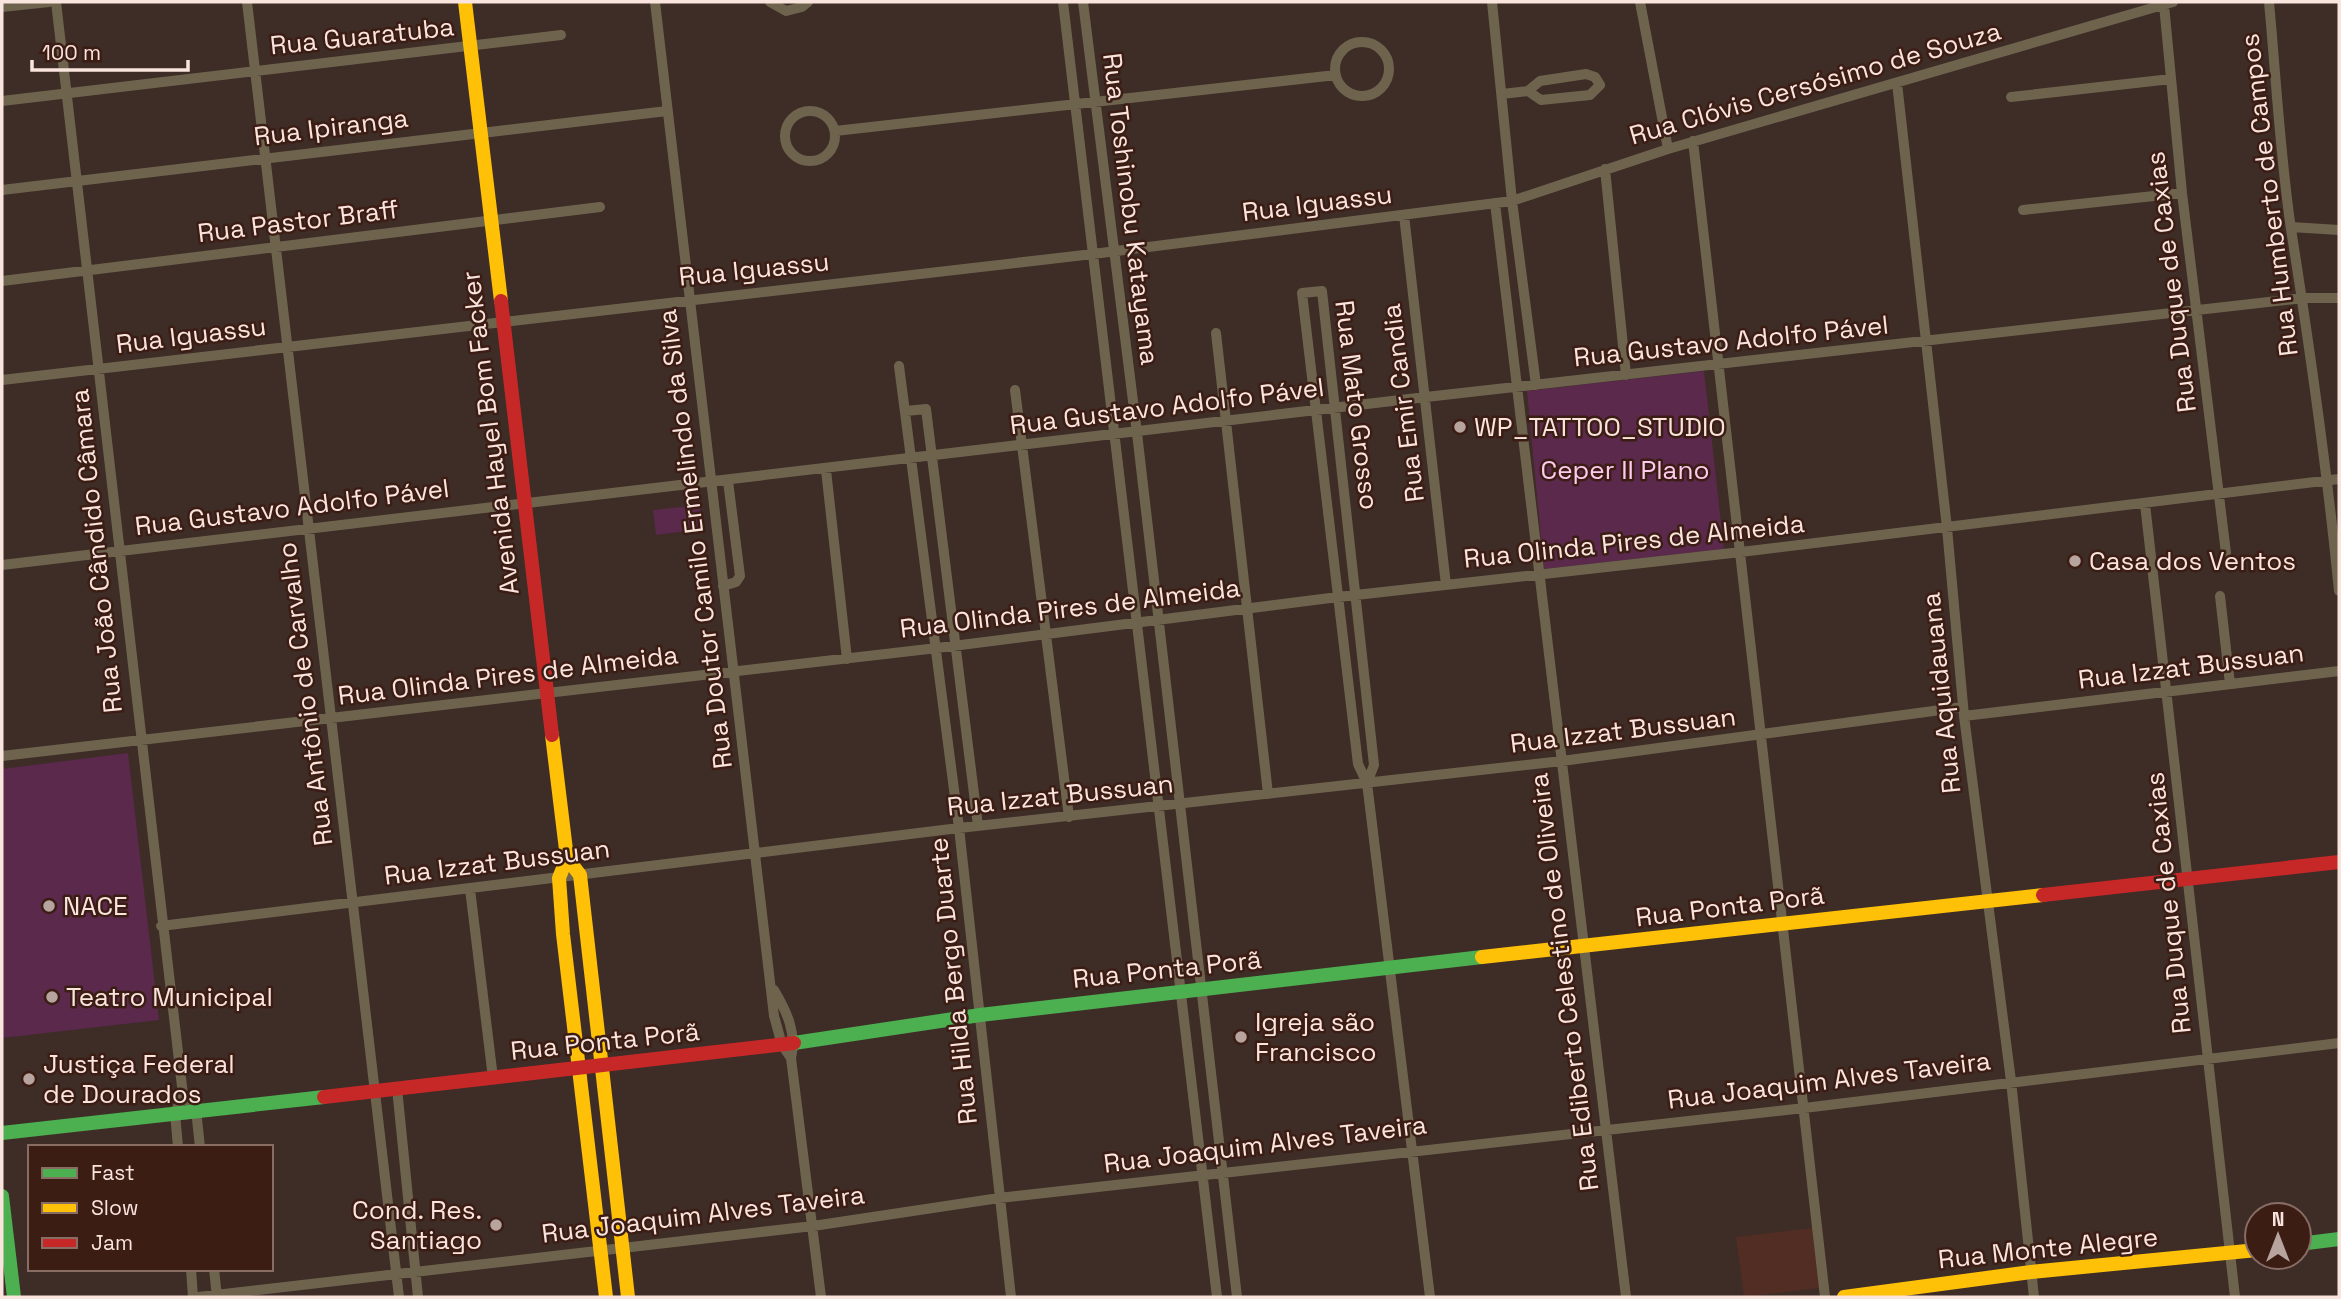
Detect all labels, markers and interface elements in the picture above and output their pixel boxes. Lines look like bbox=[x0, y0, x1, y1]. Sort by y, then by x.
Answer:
street label: Rua Guaratuba bbox=[268, 9, 456, 63]
street label: Rua Clóvis Cersósimo de Souza bbox=[1625, 14, 2005, 152]
scale bar bbox=[32, 28, 187, 72]
street label: Rua Humberto de Campos bbox=[2232, 32, 2306, 358]
text: 100 m bbox=[42, 39, 101, 66]
street label: Rua Toshinobu Katayama bbox=[1095, 51, 1167, 367]
street label: Rua Ipiranga bbox=[252, 101, 410, 153]
street label: Rua Duque de Caxias bbox=[2138, 150, 2204, 414]
street label: Rua Iguassu bbox=[1240, 177, 1394, 229]
street label: Rua Pastor Braff bbox=[196, 192, 401, 250]
street label: Rua Iguassu bbox=[677, 244, 831, 294]
street label: Avenida Hayel Bom Facker bbox=[453, 269, 527, 597]
street label: Rua Mato Grosso bbox=[1327, 298, 1387, 512]
street label: Rua Emir Candia bbox=[1374, 302, 1432, 504]
street label: Rua Doutor Camilo Ermelindo da Silva bbox=[650, 307, 740, 771]
street label: Rua Gustavo Adolfo Pável bbox=[1572, 308, 1890, 374]
street label: Rua Iguassu bbox=[114, 309, 268, 361]
street label: Rua Gustavo Adolfo Pável bbox=[1008, 370, 1326, 442]
street label: Rua João Cândido Câmara bbox=[62, 387, 130, 715]
place label: WP_TATTOO_STUDIO bbox=[1474, 410, 1726, 444]
marker: WP_TATTOO_STUDIO bbox=[1452, 419, 1468, 435]
park label: Ceper II Plano bbox=[1540, 453, 1710, 487]
street label: Rua Gustavo Adolfo Pável bbox=[133, 471, 451, 543]
street label: Rua Olinda Pires de Almeida bbox=[1462, 506, 1806, 576]
street label: Rua Antônio de Carvalho bbox=[270, 540, 340, 848]
place label: Casa dos Ventos bbox=[2089, 544, 2296, 578]
marker: Casa dos Ventos bbox=[2067, 553, 2083, 569]
street label: Rua Olinda Pires de Almeida bbox=[898, 570, 1242, 646]
street label: Rua Aquidauana bbox=[1914, 591, 1968, 795]
street label: Rua Izzat Bussuan bbox=[2076, 635, 2306, 697]
street label: Rua Olinda Pires de Almeida bbox=[336, 637, 680, 713]
street label: Rua Izzat Bussuan bbox=[1508, 699, 1738, 761]
street label: Rua Izzat Bussuan bbox=[945, 766, 1175, 824]
street label: Rua Ediberto Celestino de Oliveira bbox=[1521, 771, 1607, 1193]
street label: Rua Duque de Caxias bbox=[2137, 771, 2199, 1035]
street label: Rua Izzat Bussuan bbox=[382, 831, 612, 893]
street label: Rua Hilda Bergo Duarte bbox=[921, 836, 985, 1126]
street label: Rua Ponta Porã bbox=[1634, 878, 1826, 934]
place label: NACE bbox=[63, 889, 128, 923]
marker: NACE bbox=[41, 898, 57, 914]
street label: Rua Ponta Porã bbox=[1071, 942, 1263, 996]
place label: Teatro Municipal bbox=[66, 980, 273, 1014]
marker: Teatro Municipal bbox=[44, 989, 60, 1005]
place label: Igreja são Francisco bbox=[1255, 1005, 1377, 1069]
street label: Rua Ponta Porã bbox=[509, 1014, 701, 1068]
marker: Igreja são Francisco bbox=[1233, 1029, 1249, 1045]
street label: Rua Joaquim Alves Taveira bbox=[1666, 1043, 1993, 1117]
place label: Justiça Federal de Dourados bbox=[43, 1047, 235, 1111]
marker: Justiça Federal de Dourados bbox=[21, 1071, 37, 1087]
street label: Rua Joaquim Alves Taveira bbox=[1102, 1107, 1429, 1181]
legend bbox=[28, 1145, 273, 1271]
text: Fast bbox=[91, 1159, 135, 1186]
street label: Rua Joaquim Alves Taveira bbox=[540, 1177, 867, 1251]
place label: Cond. Res. Santiago bbox=[352, 1193, 482, 1257]
text: Slow bbox=[91, 1194, 139, 1221]
north arrow bbox=[2243, 1201, 2313, 1271]
text: N bbox=[2272, 1207, 2284, 1232]
marker: Cond. Res. Santiago bbox=[488, 1217, 504, 1233]
street label: Rua Monte Alegre bbox=[1936, 1220, 2160, 1276]
text: Jam bbox=[91, 1229, 133, 1256]

